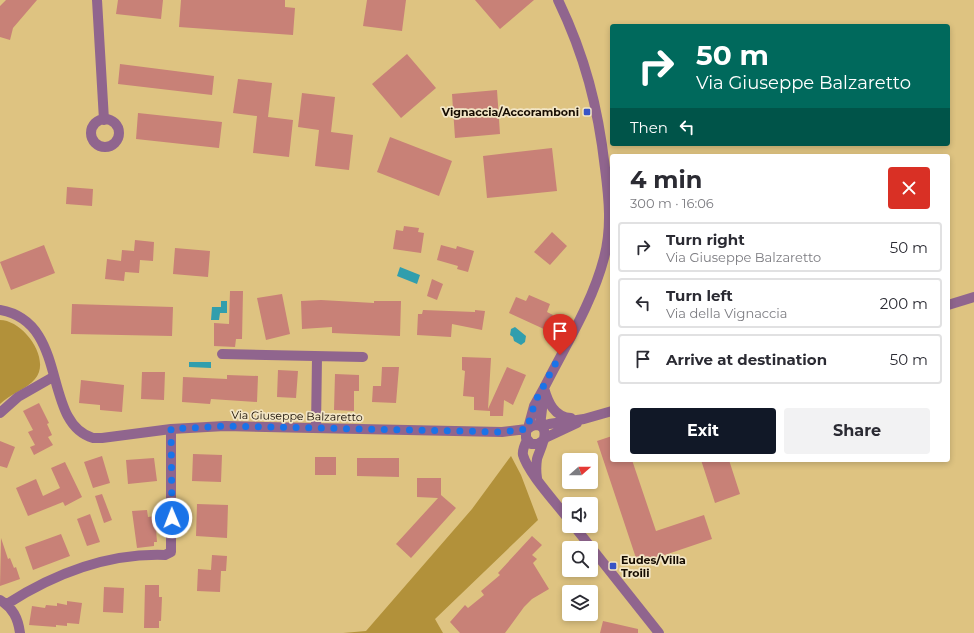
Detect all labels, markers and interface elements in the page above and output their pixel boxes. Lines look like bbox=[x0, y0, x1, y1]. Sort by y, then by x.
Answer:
text: 50 m bbox=[696, 38, 769, 72]
icon: right bbox=[630, 40, 682, 92]
text: Via Giuseppe Balzaretto bbox=[696, 72, 911, 94]
place label: Vignaccia/Accoramboni bbox=[441, 105, 579, 119]
marker: Vignaccia/Accoramboni bbox=[582, 107, 592, 117]
icon: left bbox=[676, 116, 698, 138]
text: Then bbox=[630, 118, 668, 137]
text: 4 min bbox=[630, 165, 702, 194]
button: close bbox=[888, 167, 930, 209]
text: 300 m · 16:06 bbox=[630, 195, 714, 211]
text: Turn right bbox=[666, 230, 745, 249]
icon: right bbox=[632, 236, 654, 258]
text: 50 m bbox=[890, 238, 928, 257]
text: Via Giuseppe Balzaretto bbox=[666, 249, 821, 265]
text: Turn left bbox=[666, 286, 733, 305]
icon: left bbox=[632, 292, 654, 314]
text: 200 m bbox=[880, 294, 928, 313]
text: Via della Vignaccia bbox=[666, 305, 787, 321]
pin bbox=[543, 314, 577, 355]
icon: arrive bbox=[549, 320, 571, 342]
icon: arrive bbox=[632, 348, 654, 370]
text: Arrive at destination bbox=[666, 350, 827, 369]
text: 50 m bbox=[890, 350, 928, 369]
street label: Via Giuseppe Balzaretto bbox=[231, 408, 363, 424]
button: Exit bbox=[630, 408, 776, 454]
button: Share bbox=[784, 408, 930, 454]
north arrow bbox=[562, 453, 598, 489]
map controls bbox=[562, 453, 598, 621]
position arrow bbox=[151, 497, 193, 539]
button: sound bbox=[562, 497, 598, 533]
button: search bbox=[562, 541, 598, 577]
place label: Eudes/Villa Troili bbox=[621, 553, 686, 580]
marker: Eudes/Villa Troili bbox=[608, 561, 618, 571]
button: layers bbox=[562, 585, 598, 621]

